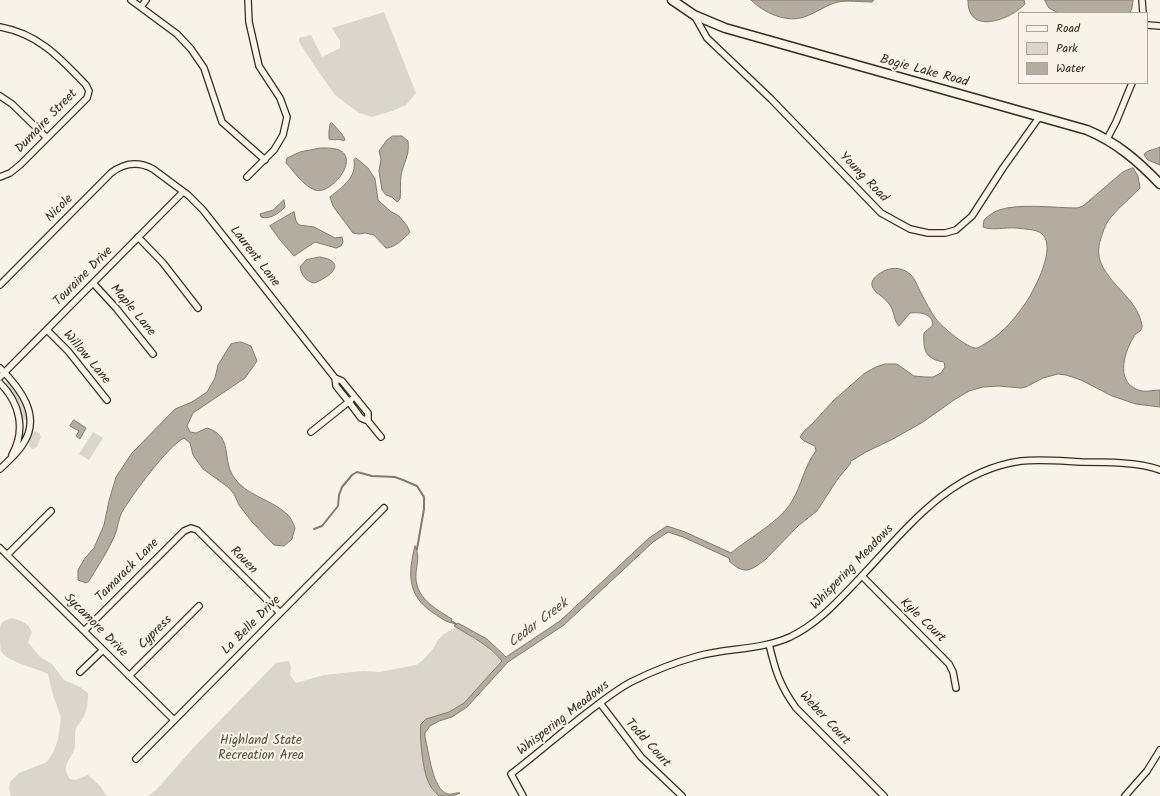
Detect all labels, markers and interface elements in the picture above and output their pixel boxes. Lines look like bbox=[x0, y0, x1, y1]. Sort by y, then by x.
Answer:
legend bbox=[1018, 12, 1148, 84]
text: Road bbox=[1056, 19, 1080, 38]
text: Park bbox=[1056, 39, 1078, 58]
street label: Bogie Lake Road bbox=[878, 53, 970, 91]
text: Water bbox=[1056, 59, 1085, 78]
street label: Dumaire Street bbox=[13, 87, 81, 157]
street label: Young Road bbox=[835, 150, 891, 206]
street label: Nicole bbox=[43, 192, 77, 226]
street label: Laurent Lane bbox=[225, 224, 283, 290]
street label: Touraine Drive bbox=[51, 244, 117, 310]
street label: Maple Lane bbox=[106, 282, 158, 340]
street label: Willow Lane bbox=[59, 328, 113, 388]
street label: Whispering Meadows bbox=[808, 522, 898, 614]
street label: Tamarack Lane bbox=[93, 536, 163, 606]
street label: Rouen bbox=[226, 544, 260, 578]
street label: Sycamore Drive bbox=[60, 591, 130, 661]
street label: La Belle Drive bbox=[219, 593, 285, 659]
street label: Kyle Court bbox=[896, 595, 948, 647]
water label: Cedar Creek bbox=[506, 596, 572, 652]
street label: Cypress bbox=[136, 613, 176, 653]
street label: Whispering Meadows bbox=[515, 678, 613, 760]
street label: Weber Court bbox=[795, 689, 853, 749]
street label: Todd Court bbox=[621, 716, 673, 772]
park label: Highland State Recreation Area bbox=[218, 734, 304, 765]

